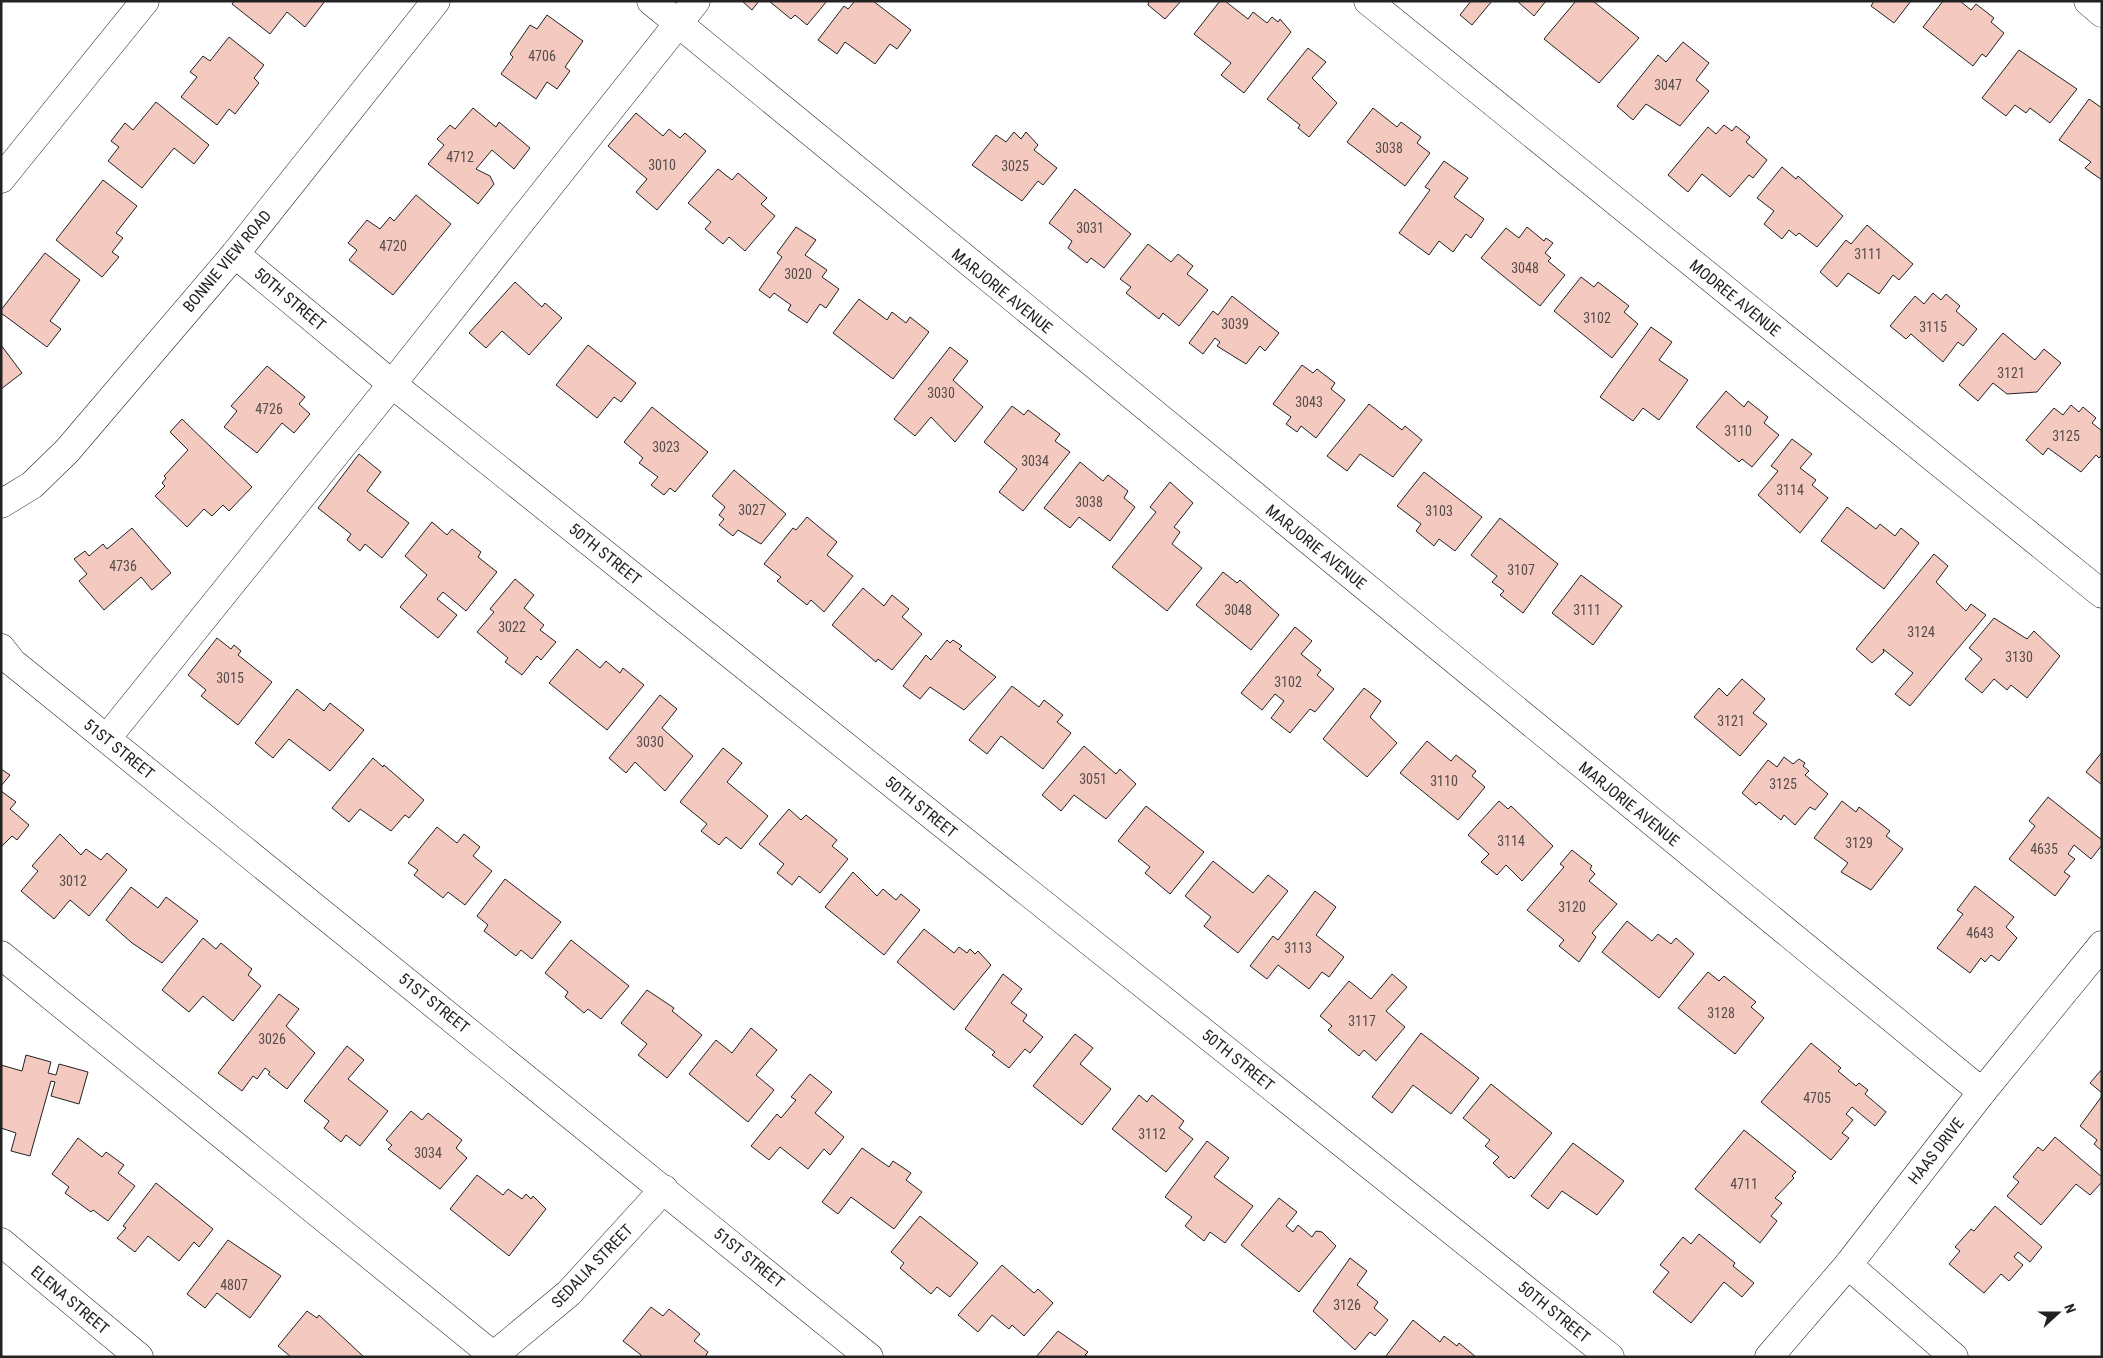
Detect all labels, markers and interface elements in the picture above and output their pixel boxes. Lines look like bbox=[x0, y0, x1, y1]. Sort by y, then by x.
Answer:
house number: 4706 bbox=[528, 48, 556, 64]
house number: 3047 bbox=[1654, 77, 1682, 93]
house number: 3038 bbox=[1375, 140, 1403, 156]
house number: 4712 bbox=[446, 149, 474, 165]
house number: 3010 bbox=[648, 157, 676, 173]
house number: 3025 bbox=[1001, 158, 1029, 174]
street label: BONNIE VIEW ROAD bbox=[179, 206, 275, 316]
house number: 3031 bbox=[1076, 220, 1104, 236]
house number: 4720 bbox=[379, 238, 407, 254]
street label: MARJORIE AVENUE bbox=[948, 245, 1056, 337]
house number: 3111 bbox=[1854, 246, 1882, 262]
street label: MODREE AVENUE bbox=[1686, 256, 1784, 340]
house number: 3048 bbox=[1511, 260, 1539, 276]
street label: 50TH STREET bbox=[250, 264, 330, 334]
house number: 3020 bbox=[784, 266, 812, 282]
house number: 3102 bbox=[1583, 310, 1611, 326]
house number: 3039 bbox=[1221, 316, 1249, 332]
house number: 3115 bbox=[1919, 319, 1947, 335]
house number: 3121 bbox=[1997, 365, 2025, 381]
house number: 3030 bbox=[927, 385, 955, 401]
house number: 3043 bbox=[1295, 394, 1323, 410]
house number: 4726 bbox=[255, 401, 283, 417]
house number: 3110 bbox=[1724, 423, 1752, 439]
house number: 3125 bbox=[2052, 428, 2080, 444]
house number: 3023 bbox=[652, 439, 680, 455]
house number: 3034 bbox=[1021, 453, 1049, 469]
house number: 3114 bbox=[1776, 482, 1804, 498]
house number: 3038 bbox=[1075, 494, 1103, 510]
street label: MARJORIE AVENUE bbox=[1262, 501, 1370, 593]
house number: 3027 bbox=[738, 502, 766, 518]
house number: 3103 bbox=[1425, 503, 1453, 519]
street label: 50TH STREET bbox=[565, 519, 645, 589]
house number: 4736 bbox=[109, 558, 137, 574]
house number: 3107 bbox=[1507, 562, 1535, 578]
house number: 3048 bbox=[1224, 602, 1252, 618]
house number: 3111 bbox=[1573, 602, 1601, 618]
house number: 3022 bbox=[498, 619, 526, 635]
house number: 3124 bbox=[1907, 624, 1935, 640]
house number: 3130 bbox=[2005, 649, 2033, 665]
house number: 3015 bbox=[216, 670, 244, 686]
house number: 3102 bbox=[1274, 674, 1302, 690]
house number: 3121 bbox=[1717, 713, 1745, 729]
street label: 51ST STREET bbox=[80, 715, 158, 783]
house number: 3030 bbox=[636, 734, 664, 750]
street label: MARJORIE AVENUE bbox=[1575, 758, 1683, 850]
house number: 3051 bbox=[1079, 771, 1107, 787]
street label: 50TH STREET bbox=[881, 772, 961, 842]
house number: 3110 bbox=[1430, 773, 1458, 789]
house number: 3125 bbox=[1769, 776, 1797, 792]
house number: 3114 bbox=[1497, 833, 1525, 849]
house number: 3129 bbox=[1845, 835, 1873, 851]
house number: 4635 bbox=[2030, 841, 2058, 857]
house number: 3012 bbox=[59, 873, 87, 889]
house number: 3120 bbox=[1558, 899, 1586, 915]
house number: 4643 bbox=[1966, 925, 1994, 941]
house number: 3113 bbox=[1284, 940, 1312, 956]
street label: 51ST STREET bbox=[395, 969, 473, 1037]
house number: 3128 bbox=[1707, 1005, 1735, 1021]
house number: 3117 bbox=[1348, 1013, 1376, 1029]
street label: 50TH STREET bbox=[1198, 1025, 1278, 1095]
house number: 3026 bbox=[258, 1031, 286, 1047]
house number: 4705 bbox=[1803, 1090, 1831, 1106]
street label: HAAS DRIVE bbox=[1904, 1114, 1968, 1188]
house number: 3112 bbox=[1138, 1126, 1166, 1142]
house number: 3034 bbox=[414, 1145, 442, 1161]
house number: 4711 bbox=[1730, 1176, 1758, 1192]
street label: SEDALIA STREET bbox=[547, 1220, 637, 1312]
street label: 51ST STREET bbox=[710, 1224, 788, 1292]
street label: ELENA STREET bbox=[27, 1262, 113, 1338]
house number: 4807 bbox=[220, 1277, 248, 1293]
street label: 50TH STREET bbox=[1514, 1277, 1594, 1347]
north arrow bbox=[2033, 1288, 2083, 1338]
house number: 3126 bbox=[1333, 1297, 1361, 1313]
text: N bbox=[2061, 1301, 2079, 1315]

